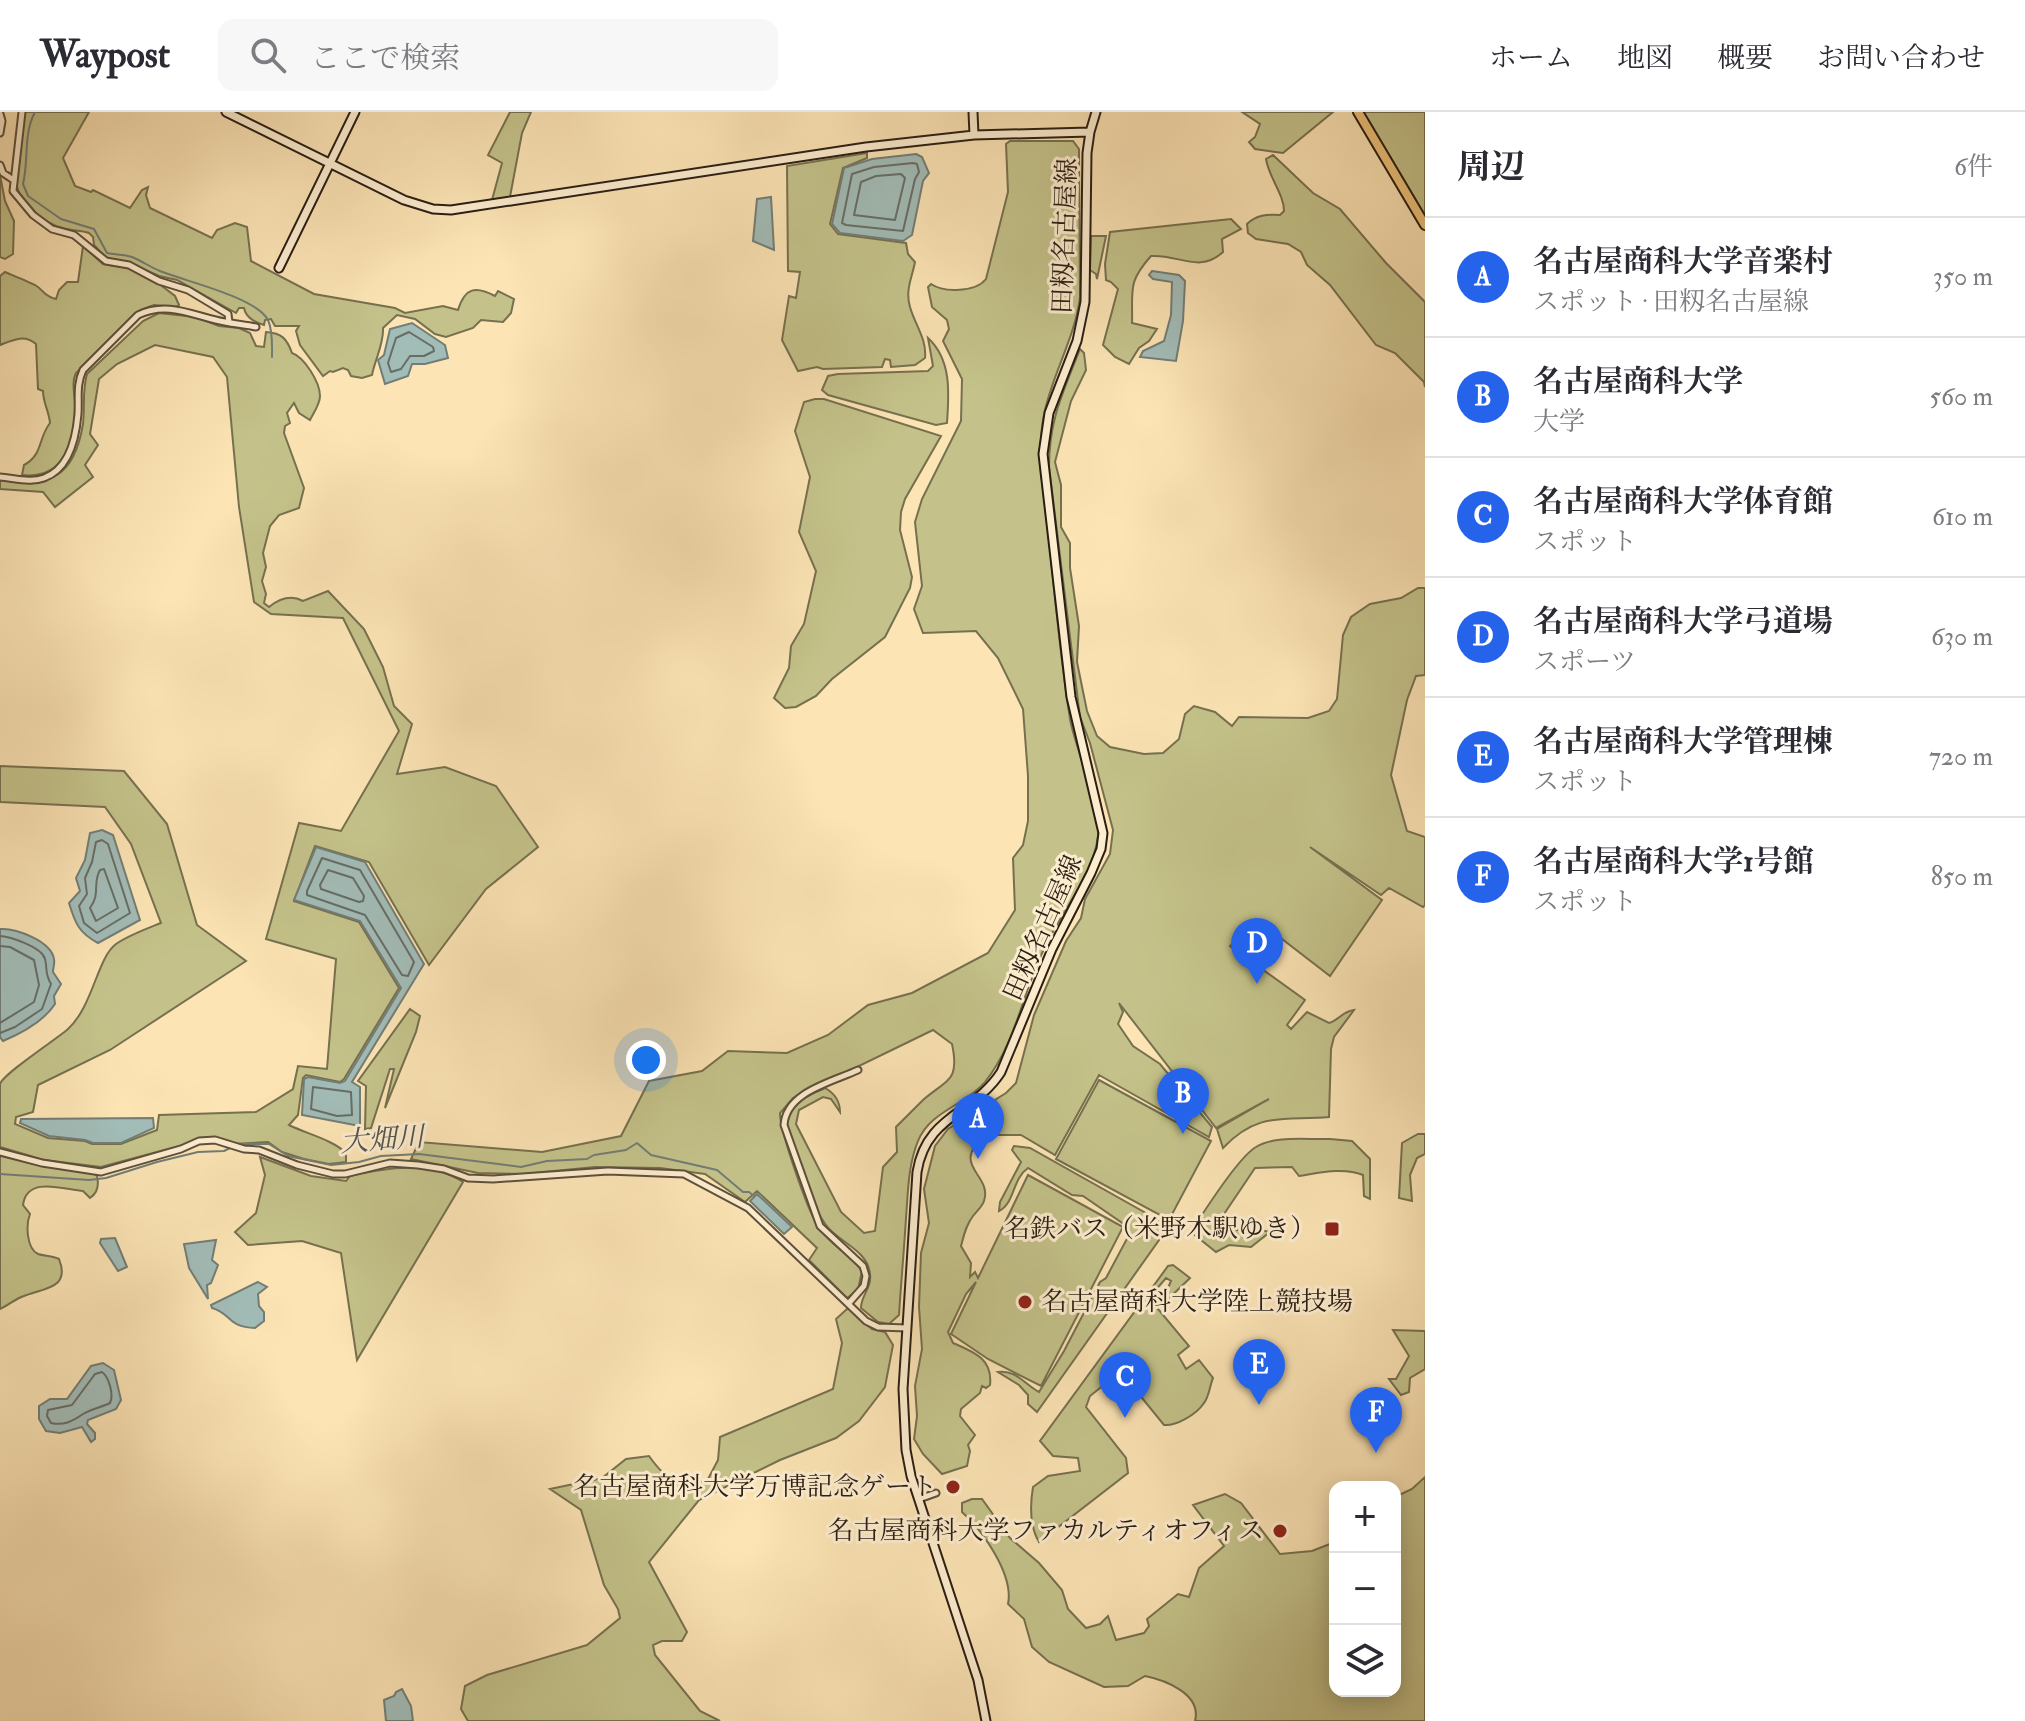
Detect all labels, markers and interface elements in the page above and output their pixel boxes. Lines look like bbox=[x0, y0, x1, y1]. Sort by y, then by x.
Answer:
search box bbox=[218, 19, 778, 91]
text: Waypost bbox=[40, 31, 170, 79]
icon: search bbox=[246, 33, 290, 77]
text: ここで検索 bbox=[310, 40, 460, 77]
text: ホーム bbox=[1489, 41, 1573, 76]
text: 地図 bbox=[1617, 41, 1673, 76]
text: 概要 bbox=[1717, 41, 1773, 76]
text: お問い合わせ bbox=[1817, 41, 1985, 76]
text: 周辺 bbox=[1457, 146, 1525, 189]
text: 6件 bbox=[1954, 151, 1993, 183]
street label: 田籾名古屋線 bbox=[1046, 157, 1084, 315]
text: 名古屋商科大学音楽村 bbox=[1533, 243, 1833, 280]
text: A bbox=[1475, 261, 1491, 293]
text: 350 m bbox=[1933, 261, 1993, 293]
text: スポット · 田籾名古屋線 bbox=[1533, 286, 1809, 318]
text: 名古屋商科大学 bbox=[1533, 363, 1743, 400]
text: B bbox=[1474, 381, 1492, 413]
text: 560 m bbox=[1930, 381, 1993, 413]
text: 大学 bbox=[1533, 406, 1585, 438]
text: 名古屋商科大学体育館 bbox=[1533, 483, 1833, 520]
text: C bbox=[1473, 501, 1493, 533]
text: 610 m bbox=[1932, 501, 1993, 533]
text: スポット bbox=[1533, 526, 1637, 558]
text: 名古屋商科大学弓道場 bbox=[1533, 603, 1833, 640]
text: D bbox=[1472, 621, 1494, 653]
text: 630 m bbox=[1931, 621, 1993, 653]
text: スポーツ bbox=[1533, 646, 1636, 678]
text: 名古屋商科大学管理棟 bbox=[1533, 723, 1833, 760]
text: E bbox=[1474, 741, 1492, 773]
text: 720 m bbox=[1929, 741, 1993, 773]
text: スポット bbox=[1533, 766, 1637, 798]
text: 名古屋商科大学1号館 bbox=[1533, 843, 1814, 880]
street label: 田籾名古屋線 bbox=[997, 850, 1089, 1006]
text: F bbox=[1475, 861, 1491, 893]
text: 850 m bbox=[1931, 861, 1993, 893]
text: スポット bbox=[1533, 886, 1637, 918]
pin: D bbox=[1231, 918, 1283, 984]
your location bbox=[626, 1040, 666, 1080]
pin: B bbox=[1157, 1068, 1209, 1134]
pin: A bbox=[952, 1093, 1004, 1159]
water label: 大畑川 bbox=[339, 1119, 428, 1160]
place label: 名鉄バス（米野木駅ゆき） bbox=[1004, 1213, 1316, 1245]
marker: 名鉄バス（米野木駅ゆき） bbox=[1323, 1220, 1341, 1238]
place label: 名古屋商科大学陸上競技場 bbox=[1041, 1286, 1353, 1318]
marker: 名古屋商科大学陸上競技場 bbox=[1016, 1293, 1034, 1311]
pin: E bbox=[1233, 1339, 1285, 1405]
pin: C bbox=[1099, 1352, 1151, 1418]
pin: F bbox=[1350, 1387, 1402, 1453]
place label: 名古屋商科大学万博記念ゲート bbox=[573, 1471, 937, 1503]
marker: 名古屋商科大学万博記念ゲート bbox=[944, 1478, 962, 1496]
map controls bbox=[1329, 1481, 1401, 1697]
button: + bbox=[1329, 1481, 1401, 1553]
place label: 名古屋商科大学ファカルティオフィス bbox=[827, 1515, 1264, 1547]
marker: 名古屋商科大学ファカルティオフィス bbox=[1271, 1522, 1289, 1540]
button: − bbox=[1329, 1553, 1401, 1625]
button: layers bbox=[1329, 1625, 1401, 1697]

